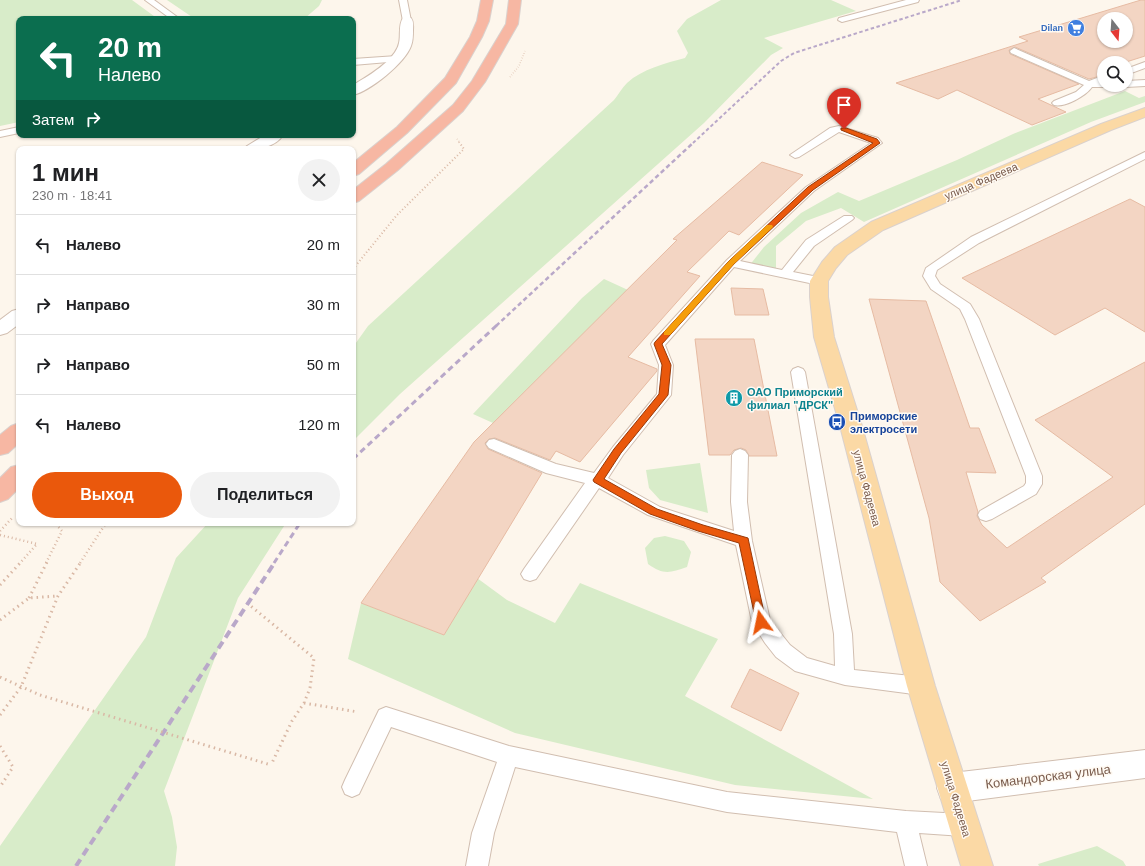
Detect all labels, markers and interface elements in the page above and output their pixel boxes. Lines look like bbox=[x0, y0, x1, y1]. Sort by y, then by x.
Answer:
north arrow bbox=[1097, 12, 1133, 48]
map controls bbox=[1097, 12, 1133, 92]
supermarket icon: Dilan bbox=[1066, 18, 1086, 38]
place label: Dilan bbox=[1041, 23, 1063, 33]
icon: left bbox=[32, 32, 84, 84]
text: 20 m bbox=[98, 32, 162, 63]
button: search bbox=[1097, 56, 1133, 92]
text: Налево bbox=[98, 65, 161, 85]
pin bbox=[827, 88, 861, 129]
icon: arrive bbox=[833, 94, 855, 116]
icon: right bbox=[82, 108, 104, 130]
text: Затем bbox=[32, 111, 74, 128]
text: 1 мин bbox=[32, 159, 99, 186]
button: close bbox=[298, 159, 340, 201]
street label: улица Фадеева bbox=[943, 160, 1020, 202]
text: 230 m · 18:41 bbox=[32, 188, 112, 203]
icon: left bbox=[32, 234, 54, 256]
text: Налево bbox=[66, 236, 121, 253]
text: 20 m bbox=[307, 236, 340, 253]
icon: right bbox=[32, 294, 54, 316]
text: Направо bbox=[66, 296, 130, 313]
text: 30 m bbox=[307, 296, 340, 313]
icon: right bbox=[32, 354, 54, 376]
text: Направо bbox=[66, 356, 130, 373]
text: 50 m bbox=[307, 356, 340, 373]
place label: ОАО Приморский филиал "ДРСК" bbox=[747, 386, 843, 411]
building icon: ОАО Приморский филиал "ДРСК" bbox=[724, 388, 744, 408]
place label: Приморские электросети bbox=[850, 410, 917, 435]
bus stop icon: Приморские электросети bbox=[827, 412, 847, 432]
icon: left bbox=[32, 414, 54, 436]
text: Налево bbox=[66, 416, 121, 433]
text: 120 m bbox=[298, 416, 340, 433]
street label: улица Фадеева bbox=[851, 449, 883, 528]
button: Выход bbox=[32, 472, 182, 518]
button: Поделиться bbox=[190, 472, 340, 518]
position arrow bbox=[740, 601, 782, 643]
street label: улица Фадеева bbox=[939, 760, 973, 839]
street label: Командорская улица bbox=[984, 761, 1112, 792]

